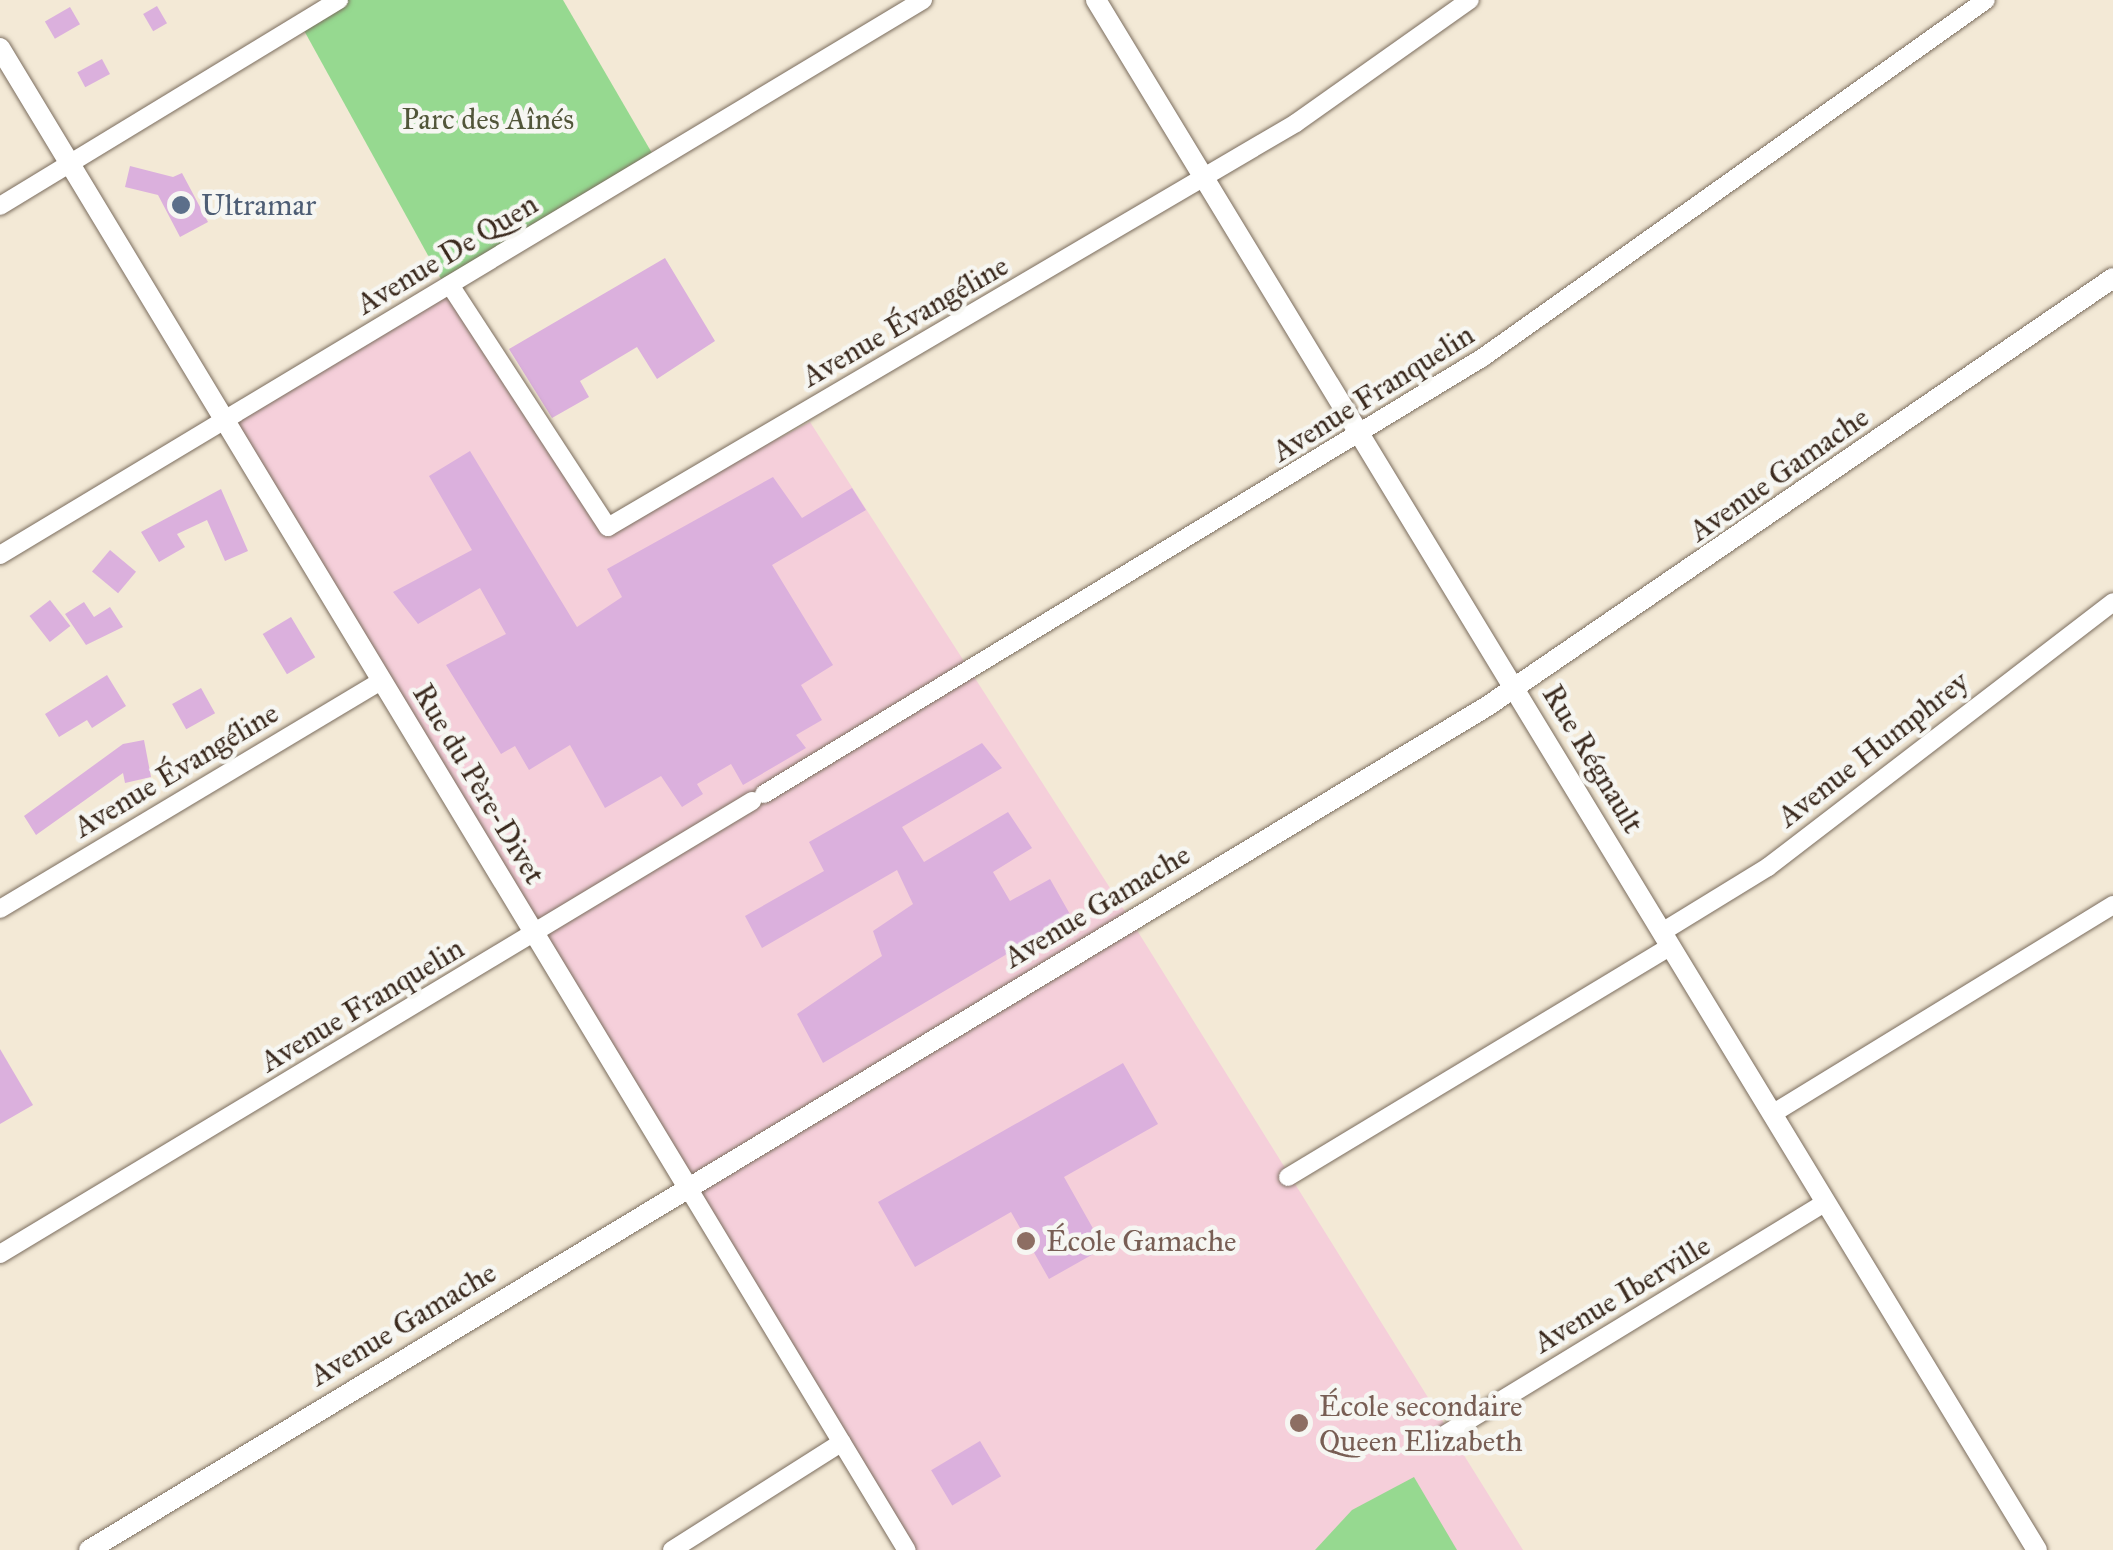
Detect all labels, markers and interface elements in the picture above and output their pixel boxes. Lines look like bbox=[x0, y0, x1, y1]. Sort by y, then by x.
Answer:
park label: Parc des Aînés bbox=[402, 101, 574, 137]
street label: Avenue De Quen bbox=[350, 186, 544, 322]
place label: Ultramar bbox=[201, 187, 316, 223]
marker: Ultramar bbox=[170, 194, 192, 216]
street label: Avenue Évangéline bbox=[795, 247, 1015, 395]
street label: Avenue Franquelin bbox=[1266, 317, 1480, 469]
street label: Avenue Gamache bbox=[1682, 399, 1876, 549]
street label: Avenue Humphrey bbox=[1770, 663, 1976, 835]
street label: Rue du Père-Divet bbox=[405, 677, 553, 891]
street label: Rue Régnault bbox=[1535, 678, 1651, 840]
street label: Avenue Évangéline bbox=[67, 695, 285, 845]
street label: Avenue Gamache bbox=[997, 836, 1197, 976]
street label: Avenue Franquelin bbox=[254, 930, 470, 1080]
place label: École Gamache bbox=[1046, 1223, 1237, 1259]
street label: Avenue Iberville bbox=[1527, 1227, 1717, 1361]
marker: École Gamache bbox=[1015, 1230, 1037, 1252]
street label: Avenue Gamache bbox=[303, 1254, 503, 1394]
place label: École secondaire Queen Elizabeth bbox=[1319, 1388, 1523, 1458]
marker: École secondaire Queen Elizabeth bbox=[1288, 1412, 1310, 1434]

